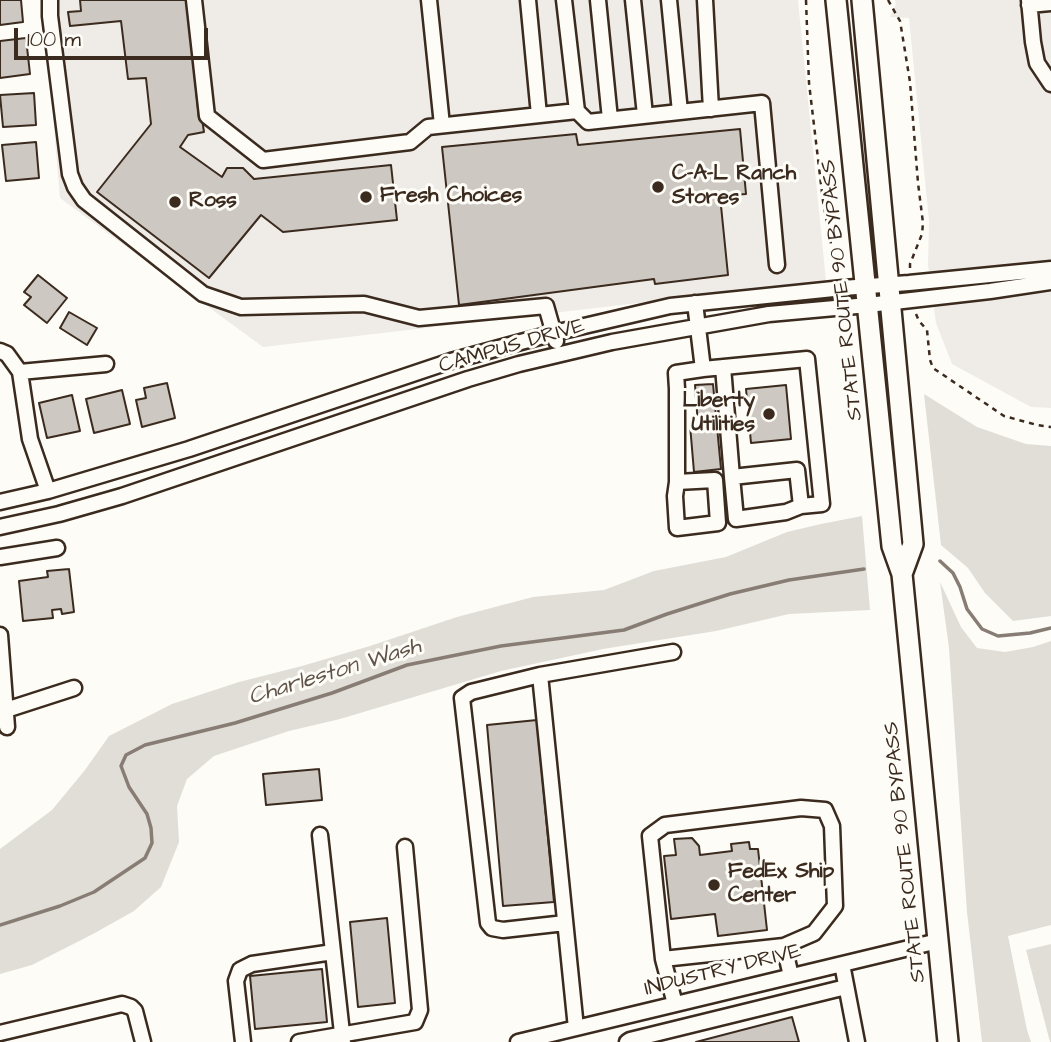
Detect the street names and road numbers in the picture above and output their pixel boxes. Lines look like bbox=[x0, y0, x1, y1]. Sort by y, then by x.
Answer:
street label: STATE ROUTE 90 BYPASS bbox=[817, 158, 869, 422]
street label: CAMPUS DRIVE bbox=[436, 314, 588, 380]
street label: STATE ROUTE 90 BYPASS bbox=[880, 720, 932, 984]
street label: INDUSTRY DRIVE bbox=[642, 939, 804, 1003]

